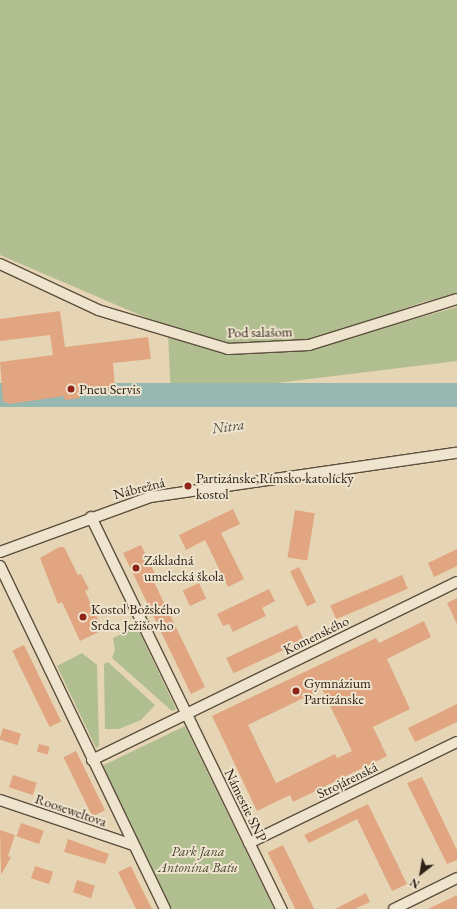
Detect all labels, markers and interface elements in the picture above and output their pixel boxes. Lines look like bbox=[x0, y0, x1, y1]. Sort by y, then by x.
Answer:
street label: Pod salašom bbox=[227, 323, 293, 341]
place label: Pneu Servis bbox=[79, 381, 140, 397]
marker: Pneu Servis bbox=[66, 384, 76, 394]
water label: Nitra bbox=[211, 415, 245, 437]
place label: Partizánske,Rímsko-katolícky kostol bbox=[196, 470, 354, 502]
street label: Nábrežná bbox=[112, 474, 166, 502]
marker: Partizánske,Rímsko-katolícky kostol bbox=[183, 481, 193, 491]
place label: Základná umelecká škola bbox=[144, 552, 224, 584]
marker: Základná umelecká škola bbox=[131, 563, 141, 573]
place label: Kostol Božského Srdca Ježišovho bbox=[91, 601, 180, 634]
marker: Kostol Božského Srdca Ježišovho bbox=[78, 612, 88, 622]
street label: Komenského bbox=[280, 612, 352, 658]
place label: Gymnázium Partizánske bbox=[304, 675, 371, 708]
marker: Gymnázium Partizánske bbox=[291, 686, 301, 696]
street label: Strojárenská bbox=[314, 758, 380, 802]
street label: Námestie SNP bbox=[221, 766, 271, 844]
street label: Rooseweltova bbox=[33, 790, 109, 830]
park label: Park Jana Antonína Baťu bbox=[158, 843, 238, 876]
north arrow bbox=[401, 853, 441, 893]
text: N bbox=[407, 875, 422, 892]

